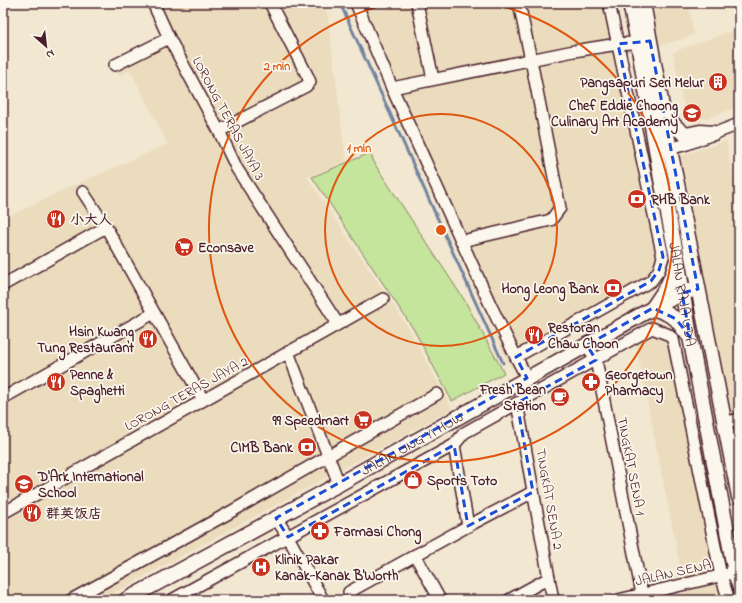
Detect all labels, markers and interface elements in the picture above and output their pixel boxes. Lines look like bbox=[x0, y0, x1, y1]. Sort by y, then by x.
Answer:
north arrow bbox=[26, 26, 66, 66]
text: N bbox=[43, 45, 57, 63]
street label: LORONG TERAS JAYA 3 bbox=[186, 53, 269, 185]
text: 2 min bbox=[263, 58, 290, 76]
building icon: Pangsapuri Seri Melur bbox=[707, 71, 729, 93]
place label: Pangsapuri Seri Melur bbox=[580, 73, 705, 96]
place label: Chef Eddie Choong Culinary Art Academy bbox=[551, 96, 679, 135]
school or university icon: Chef Eddie Choong Culinary Art Academy bbox=[681, 102, 703, 124]
text: 1 min bbox=[347, 140, 371, 158]
bank icon: RHB Bank bbox=[626, 188, 648, 210]
place label: RHB Bank bbox=[650, 190, 711, 211]
restaurant icon: 小大人 bbox=[45, 208, 67, 230]
place label: 小大人 bbox=[70, 210, 112, 231]
centre of rings bbox=[434, 223, 448, 237]
supermarket icon: Econsave bbox=[173, 236, 195, 258]
place label: Econsave bbox=[198, 238, 254, 259]
street label: JALAN RAJA UDA bbox=[662, 241, 701, 348]
bank icon: Hong Leong Bank bbox=[602, 277, 624, 299]
place label: Hong Leong Bank bbox=[501, 279, 600, 302]
place label: Restoran Chaw Choon bbox=[547, 318, 618, 355]
place label: Hsin Kwang Tung Restaurant bbox=[37, 322, 135, 361]
restaurant icon: Restoran Chaw Choon bbox=[523, 324, 545, 346]
restaurant icon: Hsin Kwang Tung Restaurant bbox=[137, 328, 159, 350]
street label: LORONG TERAS JAYA 2 bbox=[121, 351, 252, 437]
place label: Penne & Spaghetti bbox=[70, 365, 125, 404]
place label: Georgetown Pharmacy bbox=[605, 365, 672, 404]
restaurant icon: Penne & Spaghetti bbox=[45, 371, 67, 393]
pharmacy icon: Georgetown Pharmacy bbox=[580, 371, 602, 393]
place label: Fresh Bean Station bbox=[479, 380, 546, 417]
cafe icon: Fresh Bean Station bbox=[549, 386, 571, 408]
street label: JALAN ONG YI HOW bbox=[357, 407, 468, 482]
supermarket icon: 99 Speedmart bbox=[352, 409, 374, 431]
place label: 99 Speedmart bbox=[272, 411, 349, 432]
street label: TINGKAT SENA 1 bbox=[611, 415, 650, 518]
bank icon: CIMB Bank bbox=[296, 436, 318, 458]
place label: CIMB Bank bbox=[231, 438, 294, 459]
street label: TINGKAT SENA 2 bbox=[529, 447, 568, 552]
place label: D'Ark International School bbox=[37, 467, 144, 504]
shop icon: Sports Toto bbox=[402, 469, 424, 491]
place label: Sports Toto bbox=[427, 471, 497, 492]
school or university icon: D'Ark International School bbox=[13, 473, 35, 495]
restaurant icon: 群英饭店 bbox=[21, 502, 43, 524]
place label: 群英饭店 bbox=[46, 504, 102, 525]
pharmacy icon: Farmasi Chong bbox=[309, 520, 331, 542]
place label: Farmasi Chong bbox=[333, 522, 422, 545]
place label: Klinik Pakar Kanak-Kanak B'Worth bbox=[275, 550, 399, 587]
street label: JALAN SENA bbox=[633, 554, 714, 592]
hospital icon: Klinik Pakar Kanak-Kanak B'Worth bbox=[250, 556, 272, 578]

